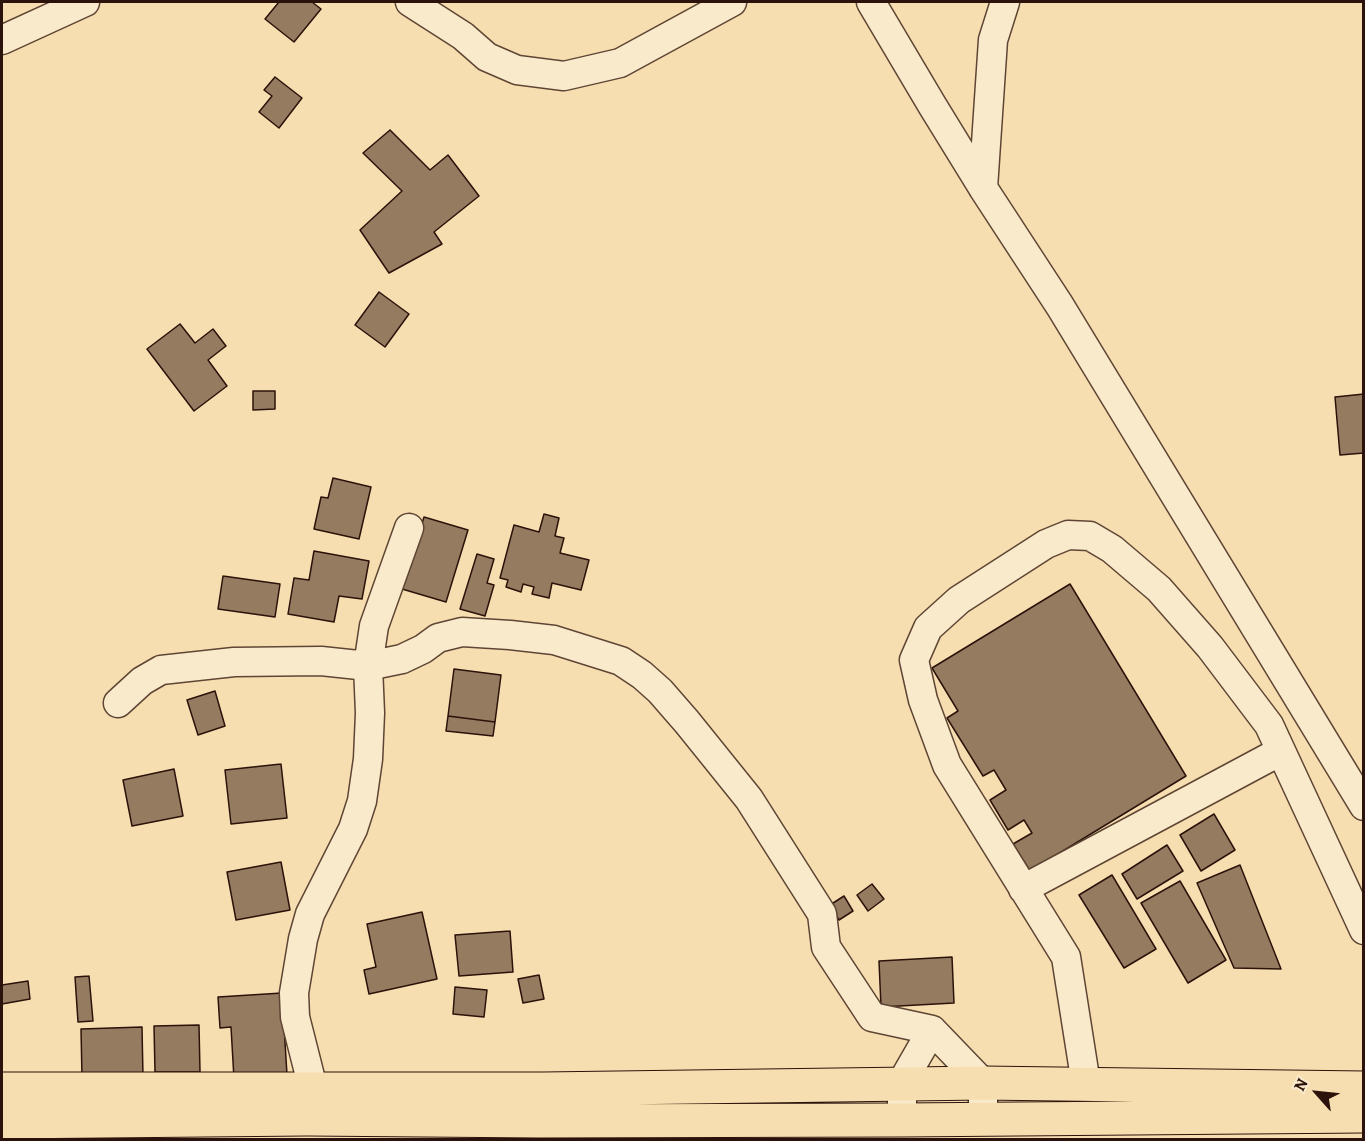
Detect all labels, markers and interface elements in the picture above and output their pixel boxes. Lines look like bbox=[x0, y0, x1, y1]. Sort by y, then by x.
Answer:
north arrow bbox=[1287, 1063, 1347, 1123]
text: N bbox=[1289, 1075, 1313, 1095]

